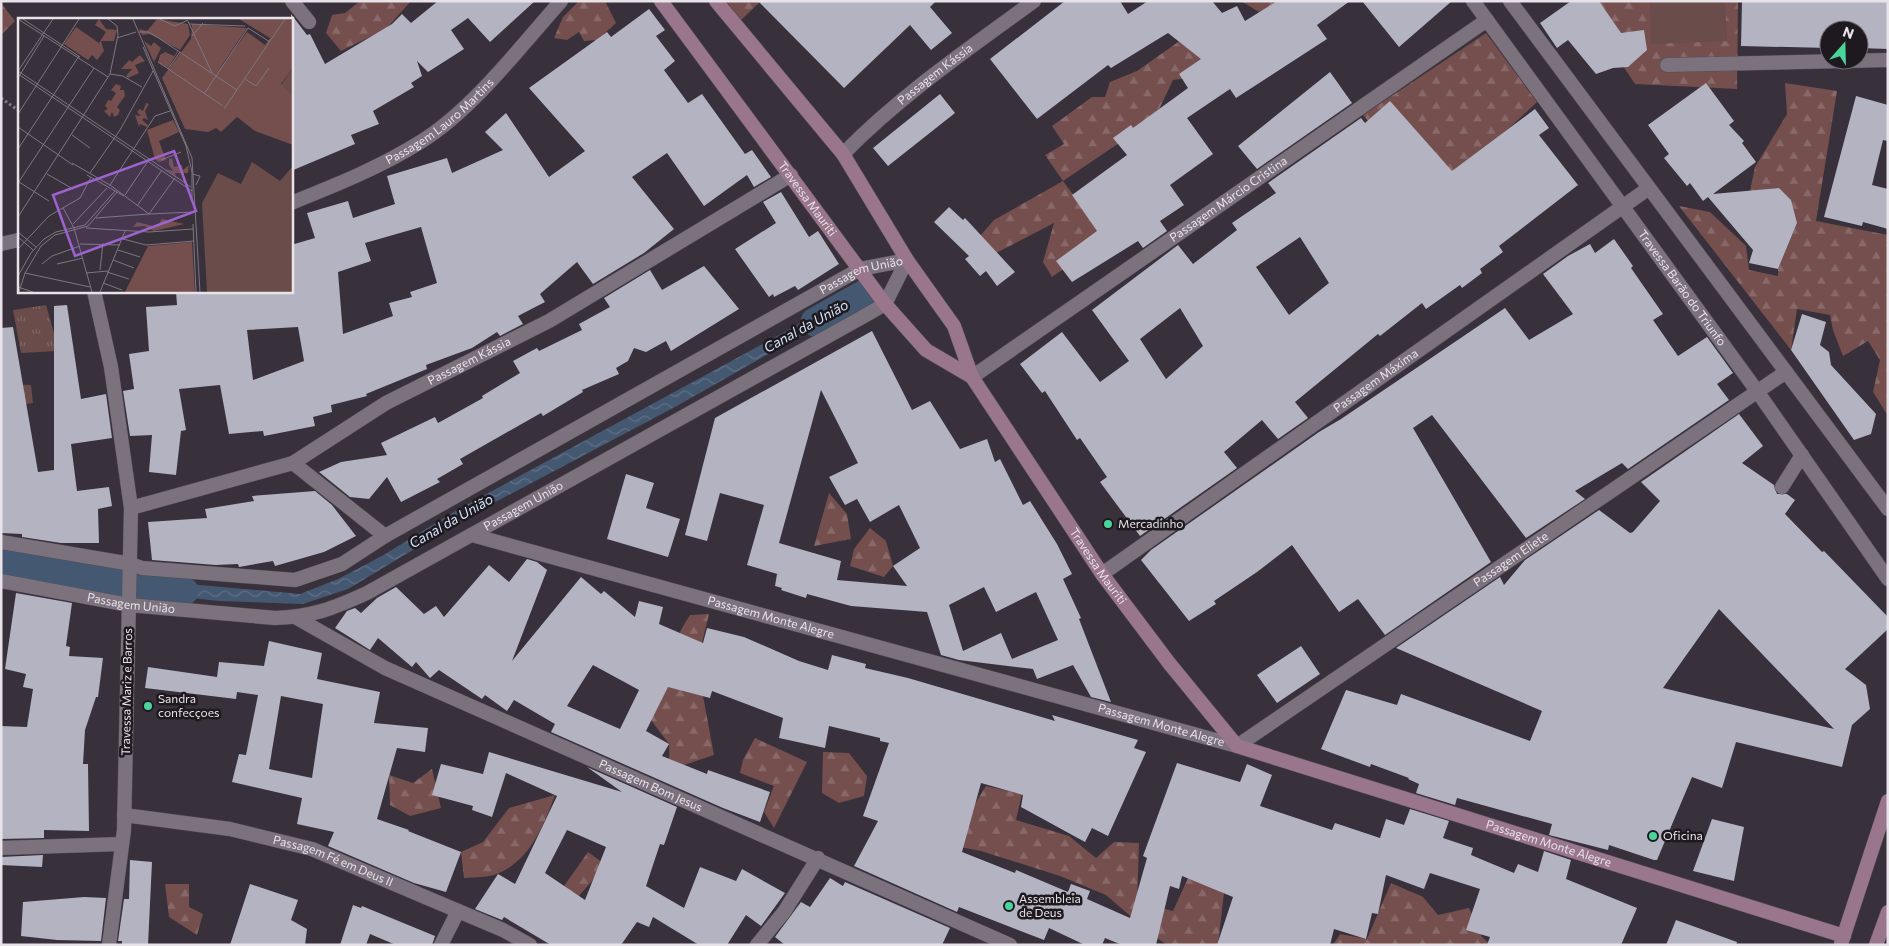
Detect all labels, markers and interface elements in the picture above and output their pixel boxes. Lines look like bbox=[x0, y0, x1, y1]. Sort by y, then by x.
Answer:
inset map bbox=[18, 18, 292, 292]
north arrow bbox=[1819, 20, 1869, 70]
text: N bbox=[1841, 23, 1856, 42]
street label: Passagem Kássia bbox=[894, 40, 975, 107]
street label: Passagem Lauro Martins bbox=[383, 75, 496, 167]
street label: Passagem Márcio Cristina bbox=[1166, 153, 1289, 244]
street label: Travessa Mauriti bbox=[776, 158, 840, 238]
street label: Travessa Barão do Triunfo bbox=[1636, 227, 1730, 348]
street label: Passagem União bbox=[817, 253, 904, 296]
water label: Canal da União bbox=[761, 295, 851, 356]
street label: Passagem Kássia bbox=[425, 333, 513, 387]
street label: Passagem Máxima bbox=[1330, 345, 1420, 415]
street label: Passagem União bbox=[481, 477, 565, 533]
water label: Canal da União bbox=[406, 490, 496, 551]
place label: Mercadinho bbox=[1118, 516, 1184, 530]
marker: Mercadinho bbox=[1102, 518, 1114, 530]
street label: Travessa Mauriti bbox=[1067, 525, 1130, 606]
street label: Passagem Eliete bbox=[1470, 528, 1550, 589]
street label: Passagem União bbox=[86, 589, 176, 615]
street label: Passagem Monte Alegre bbox=[706, 592, 836, 641]
street label: Travessa Mariz e Barros bbox=[118, 628, 134, 756]
place label: Sandra confecçoes bbox=[158, 691, 220, 719]
marker: Sandra confecçoes bbox=[142, 700, 154, 712]
street label: Passagem Monte Alegre bbox=[1097, 700, 1226, 748]
street label: Passagem Bom Jesus bbox=[597, 756, 705, 814]
street label: Passagem Monte Alegre bbox=[1484, 816, 1613, 869]
place label: Oficina bbox=[1663, 828, 1703, 842]
marker: Oficina bbox=[1647, 830, 1659, 842]
street label: Passagem Fé em Deus II bbox=[272, 832, 396, 889]
place label: Assembleia de Deus bbox=[1019, 891, 1081, 919]
marker: Assembleia de Deus bbox=[1003, 900, 1015, 912]

